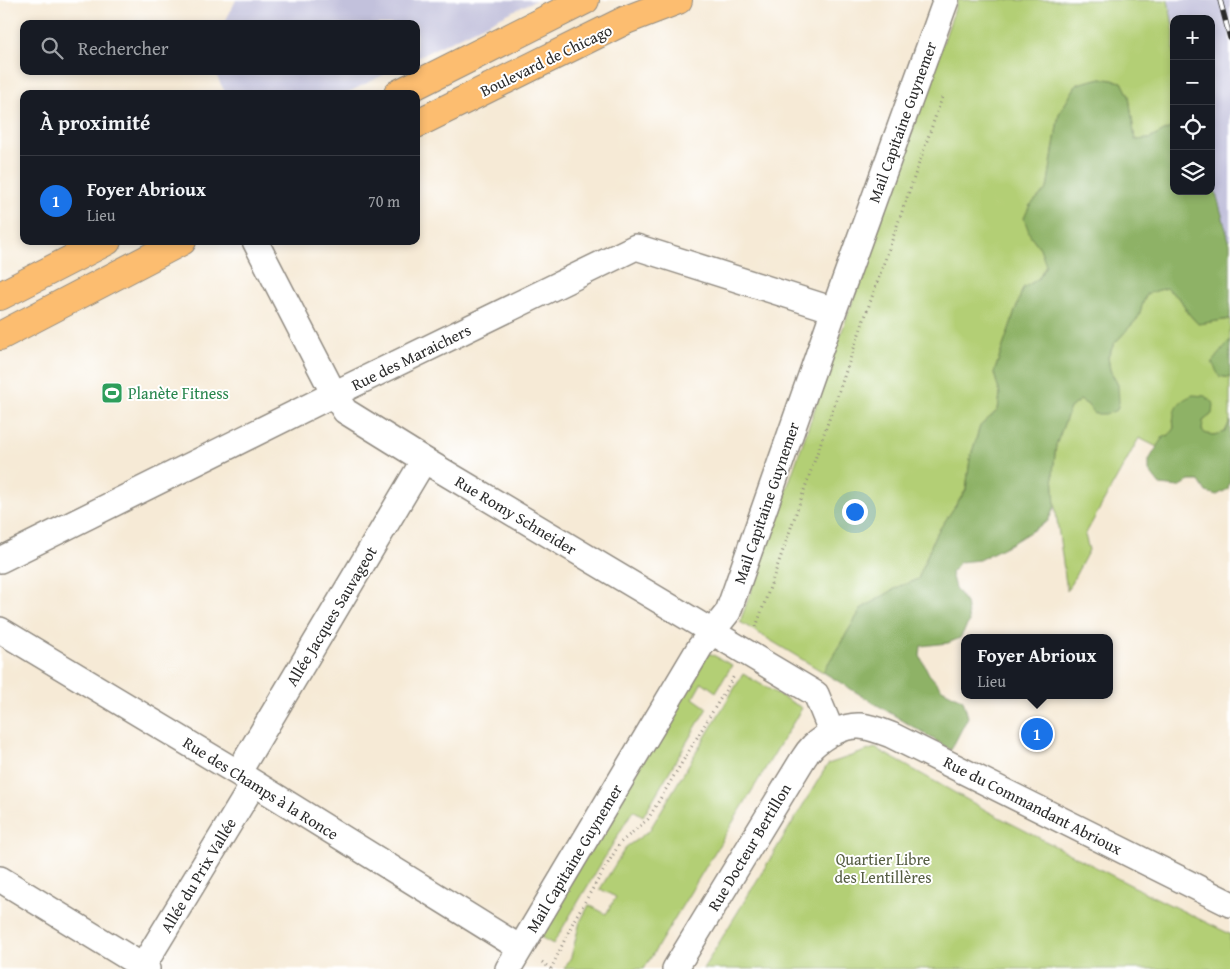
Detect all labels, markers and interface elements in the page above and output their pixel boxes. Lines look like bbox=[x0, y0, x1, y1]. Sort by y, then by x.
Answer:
map controls bbox=[1170, 15, 1215, 195]
button: + bbox=[1170, 15, 1215, 60]
street label: Boulevard de Chicago bbox=[476, 18, 616, 102]
search box bbox=[20, 20, 420, 75]
icon: search bbox=[38, 34, 66, 62]
text: Rechercher bbox=[78, 34, 169, 62]
street label: Mail Capitaine Guynemer bbox=[862, 38, 942, 206]
button: − bbox=[1170, 60, 1215, 105]
button: locate bbox=[1170, 105, 1215, 150]
text: À proximité bbox=[40, 107, 150, 138]
button: layers bbox=[1170, 150, 1215, 195]
text: Foyer Abrioux bbox=[87, 175, 206, 203]
text: 1 bbox=[52, 189, 60, 213]
text: 70 m bbox=[368, 189, 400, 213]
text: Lieu bbox=[87, 203, 115, 227]
street label: Rue des Maraichers bbox=[347, 318, 475, 396]
sports icon: Planète Fitness bbox=[100, 381, 124, 405]
place label: Planète Fitness bbox=[128, 381, 229, 405]
street label: Mail Capitaine Guynemer bbox=[727, 418, 805, 587]
street label: Rue Romy Schneider bbox=[451, 469, 582, 561]
your location bbox=[842, 499, 868, 525]
street label: Allée Jacques Sauvageot bbox=[280, 541, 383, 691]
popup bbox=[961, 634, 1113, 699]
text: Foyer Abrioux bbox=[978, 641, 1097, 669]
text: Lieu bbox=[978, 669, 1006, 693]
pin: 1 bbox=[1021, 715, 1053, 753]
street label: Rue des Champs à la Ronce bbox=[179, 730, 343, 846]
street label: Rue du Commandant Abrioux bbox=[940, 749, 1127, 861]
street label: Mail Capitaine Guynemer bbox=[520, 779, 628, 937]
street label: Rue Docteur Bertillon bbox=[701, 779, 797, 915]
street label: Allée du Prix Vallée bbox=[154, 813, 242, 937]
park label: Quartier Libre des Lentillères bbox=[834, 847, 932, 889]

